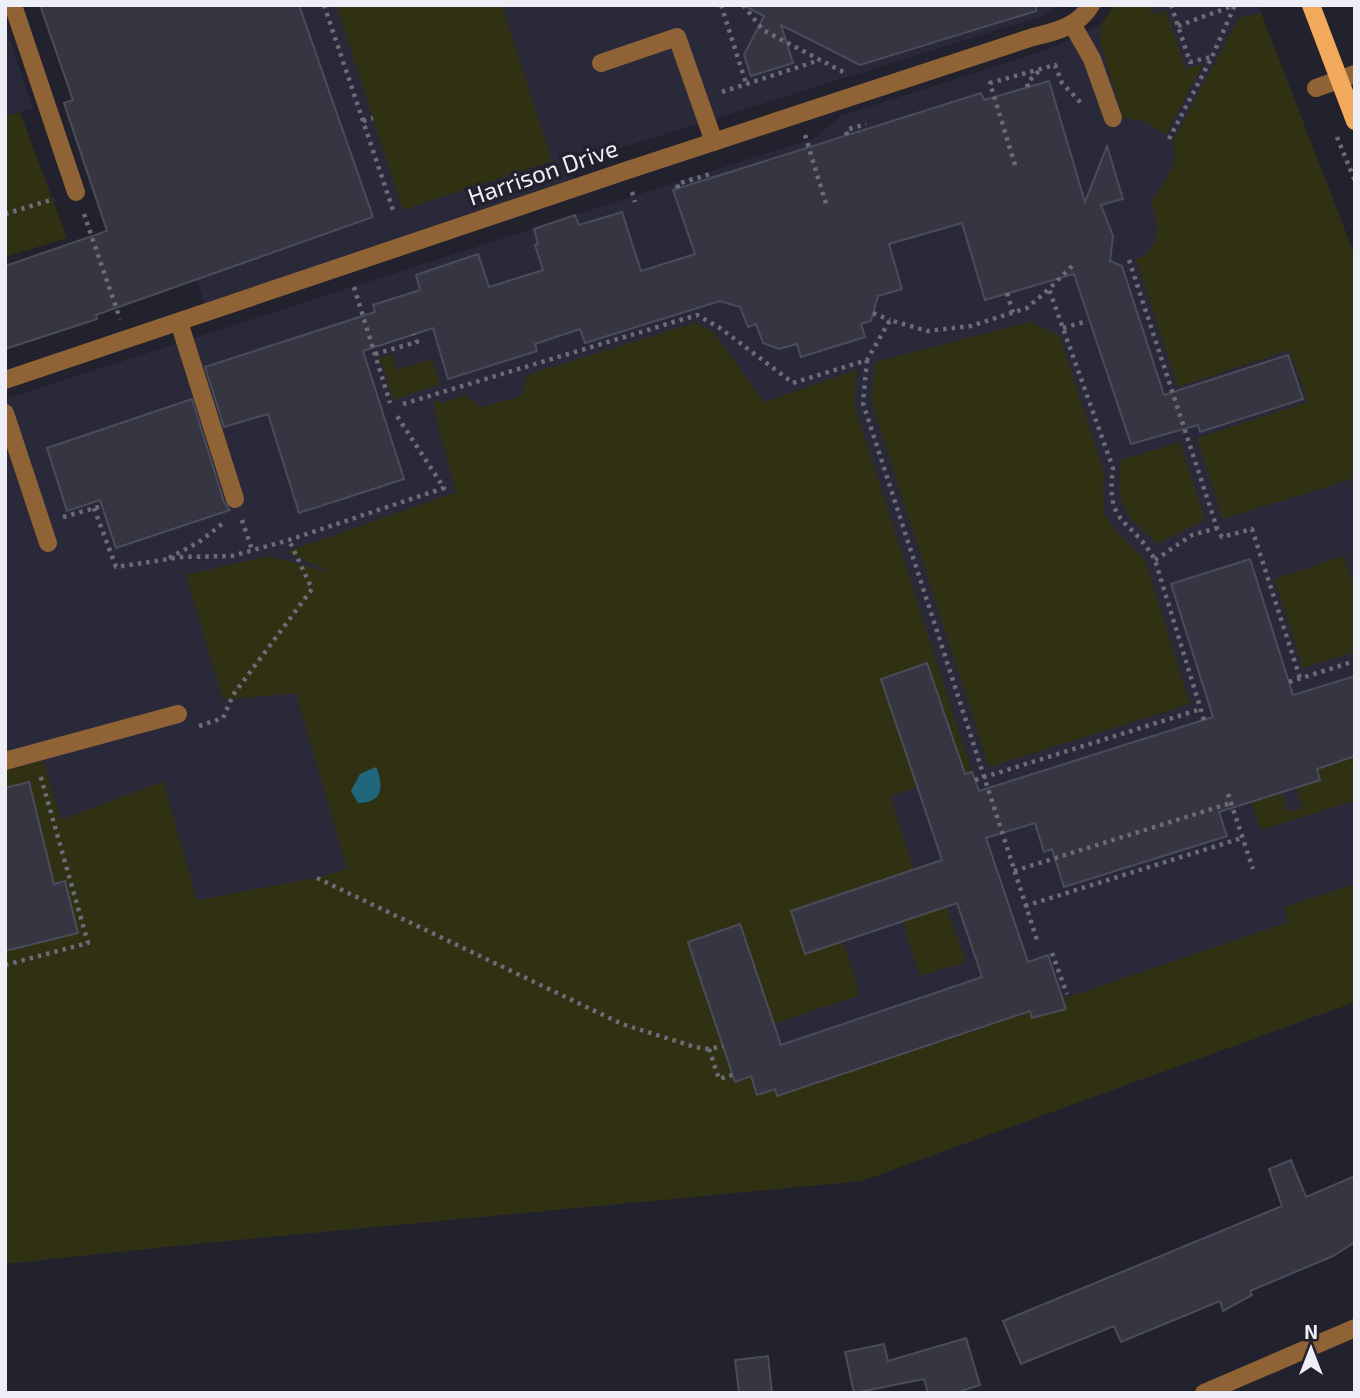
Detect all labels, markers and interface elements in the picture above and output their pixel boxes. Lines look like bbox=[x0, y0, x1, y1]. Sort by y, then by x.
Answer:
street label: Harrison Drive bbox=[464, 132, 621, 211]
north arrow bbox=[1276, 1314, 1346, 1384]
text: N bbox=[1304, 1320, 1318, 1343]

